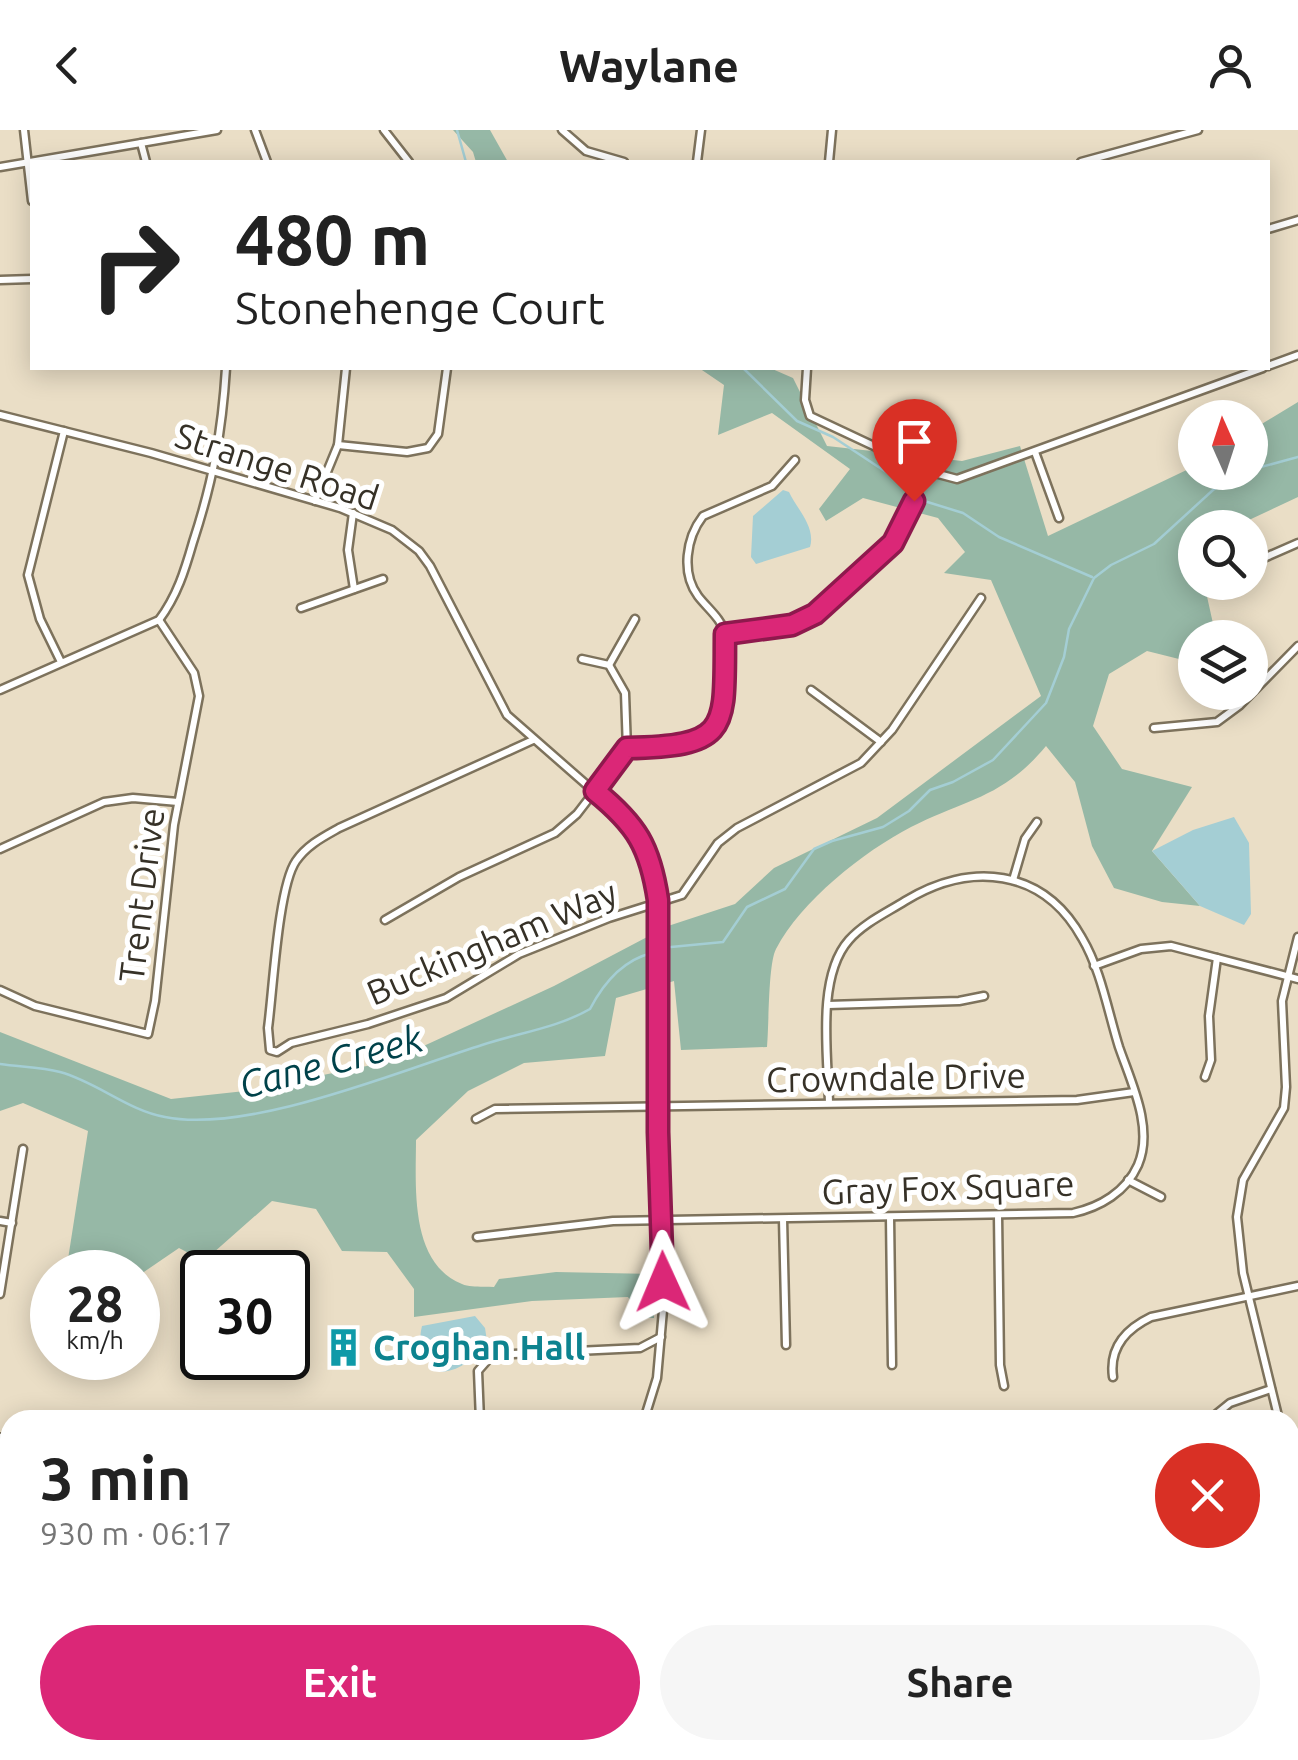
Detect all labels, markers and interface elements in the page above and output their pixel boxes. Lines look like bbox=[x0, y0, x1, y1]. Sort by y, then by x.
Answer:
icon: back bbox=[40, 38, 95, 93]
icon: person bbox=[1203, 38, 1258, 93]
text: Waylane bbox=[559, 40, 739, 91]
icon: right bbox=[70, 200, 200, 330]
text: 480 m bbox=[235, 200, 430, 278]
text: Stonehenge Court bbox=[235, 282, 605, 333]
pin bbox=[872, 399, 957, 502]
north arrow bbox=[1178, 400, 1268, 490]
map controls bbox=[1178, 400, 1268, 710]
street label: Strange Road bbox=[171, 414, 384, 518]
icon: arrive bbox=[887, 414, 942, 469]
button: search bbox=[1178, 510, 1268, 600]
button: layers bbox=[1178, 620, 1268, 710]
street label: Trent Drive bbox=[110, 805, 172, 984]
street label: Buckingham Way bbox=[361, 871, 623, 1013]
water label: Cane Creek bbox=[234, 1016, 428, 1106]
street label: Crowndale Drive bbox=[766, 1055, 1026, 1099]
street label: Gray Fox Square bbox=[821, 1163, 1075, 1211]
position arrow bbox=[611, 1230, 715, 1334]
speed limit sign: 30 bbox=[180, 1250, 310, 1380]
text: 28 bbox=[67, 1275, 123, 1331]
text: km/h bbox=[66, 1326, 124, 1354]
building icon: Croghan Hall bbox=[322, 1327, 364, 1369]
place label: Croghan Hall bbox=[373, 1327, 585, 1367]
button: close bbox=[1155, 1443, 1260, 1548]
text: 3 min bbox=[40, 1444, 192, 1511]
text: 930 m · 06:17 bbox=[40, 1515, 232, 1551]
button: Exit bbox=[40, 1625, 640, 1740]
button: Share bbox=[660, 1625, 1260, 1740]

